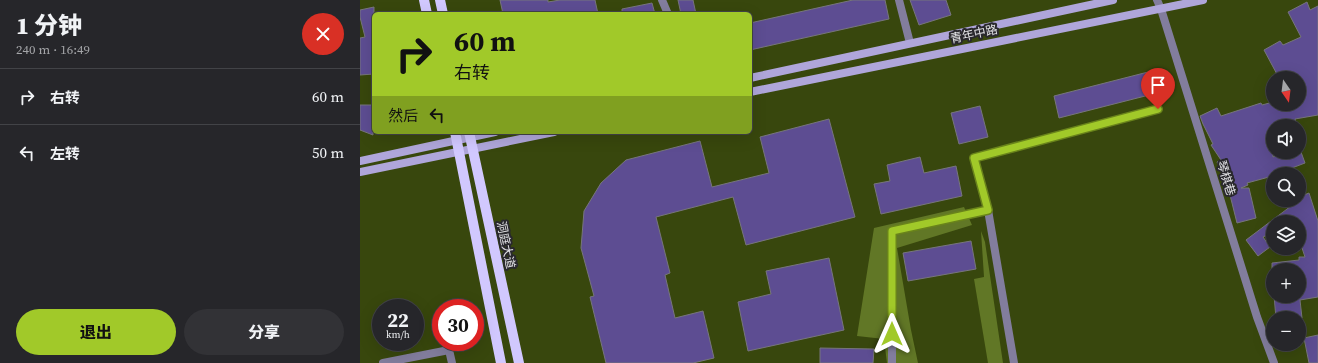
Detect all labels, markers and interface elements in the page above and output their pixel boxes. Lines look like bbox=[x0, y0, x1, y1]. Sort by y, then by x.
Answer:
text: 1 分钟 bbox=[16, 9, 82, 42]
button: close bbox=[302, 13, 344, 55]
street label: 青年中路 bbox=[949, 21, 999, 47]
text: 60 m bbox=[454, 22, 516, 60]
icon: right bbox=[388, 28, 440, 80]
text: 240 m · 16:49 bbox=[16, 41, 90, 58]
text: 右转 bbox=[454, 60, 490, 85]
pin bbox=[1141, 68, 1175, 109]
north arrow bbox=[1266, 71, 1306, 111]
map controls bbox=[1266, 71, 1306, 351]
icon: arrive bbox=[1147, 74, 1169, 96]
icon: right bbox=[16, 86, 38, 108]
text: 60 m bbox=[312, 86, 344, 107]
text: 右转 bbox=[50, 87, 80, 108]
icon: left bbox=[426, 104, 448, 126]
text: 然后 bbox=[388, 105, 418, 126]
button: sound bbox=[1266, 119, 1306, 159]
icon: left bbox=[16, 142, 38, 164]
text: 50 m bbox=[312, 142, 344, 163]
text: 左转 bbox=[50, 143, 80, 164]
street label: 琴棋巷 bbox=[1213, 158, 1239, 198]
button: search bbox=[1266, 167, 1306, 207]
button: layers bbox=[1266, 215, 1306, 255]
street label: 洞庭大道 bbox=[493, 220, 519, 270]
button: + bbox=[1266, 263, 1306, 303]
speed limit sign: 30 bbox=[432, 299, 484, 351]
text: 22 bbox=[387, 306, 409, 334]
button: 退出 bbox=[16, 309, 176, 355]
button: 分享 bbox=[184, 309, 344, 355]
button: − bbox=[1266, 311, 1306, 351]
position arrow bbox=[871, 313, 913, 355]
text: km/h bbox=[386, 328, 410, 341]

